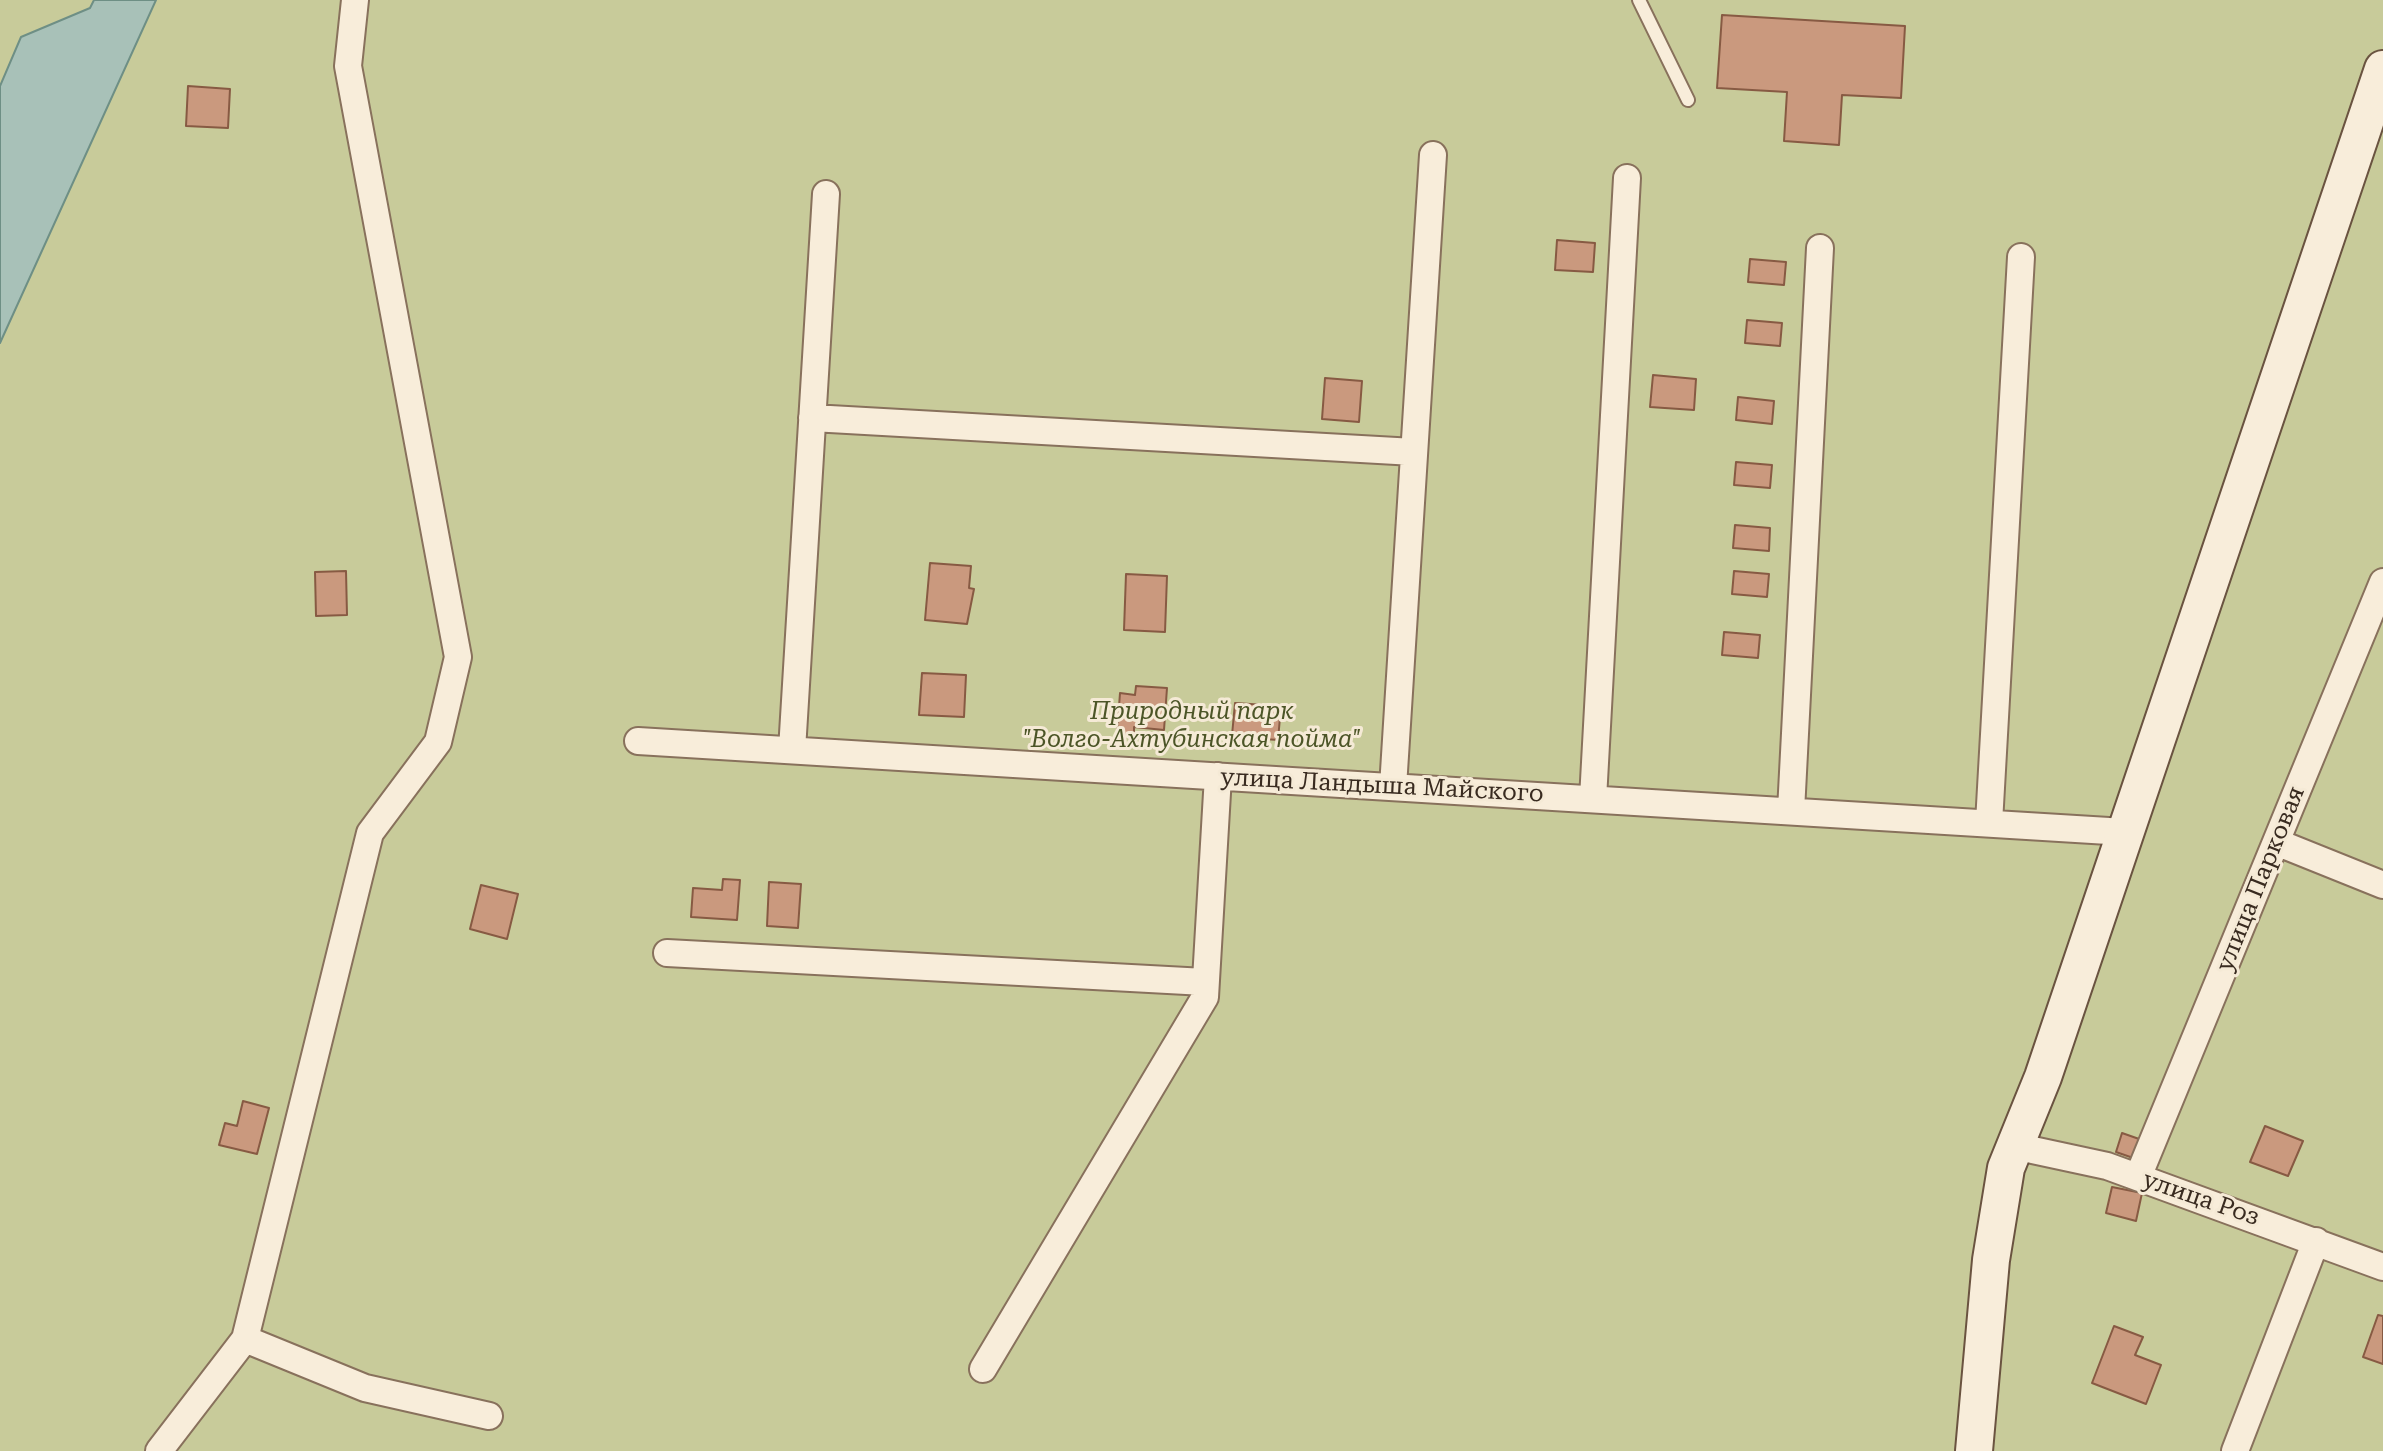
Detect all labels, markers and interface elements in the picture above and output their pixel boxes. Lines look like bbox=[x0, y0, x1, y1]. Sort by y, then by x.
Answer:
park label: Природный парк "Волго-Ахтубинская пойма" bbox=[1023, 698, 1361, 754]
street label: улица Ландыша Майского bbox=[1220, 763, 1544, 809]
street label: улица Парковая bbox=[2211, 782, 2311, 976]
street label: улица Роз bbox=[2139, 1166, 2263, 1232]

